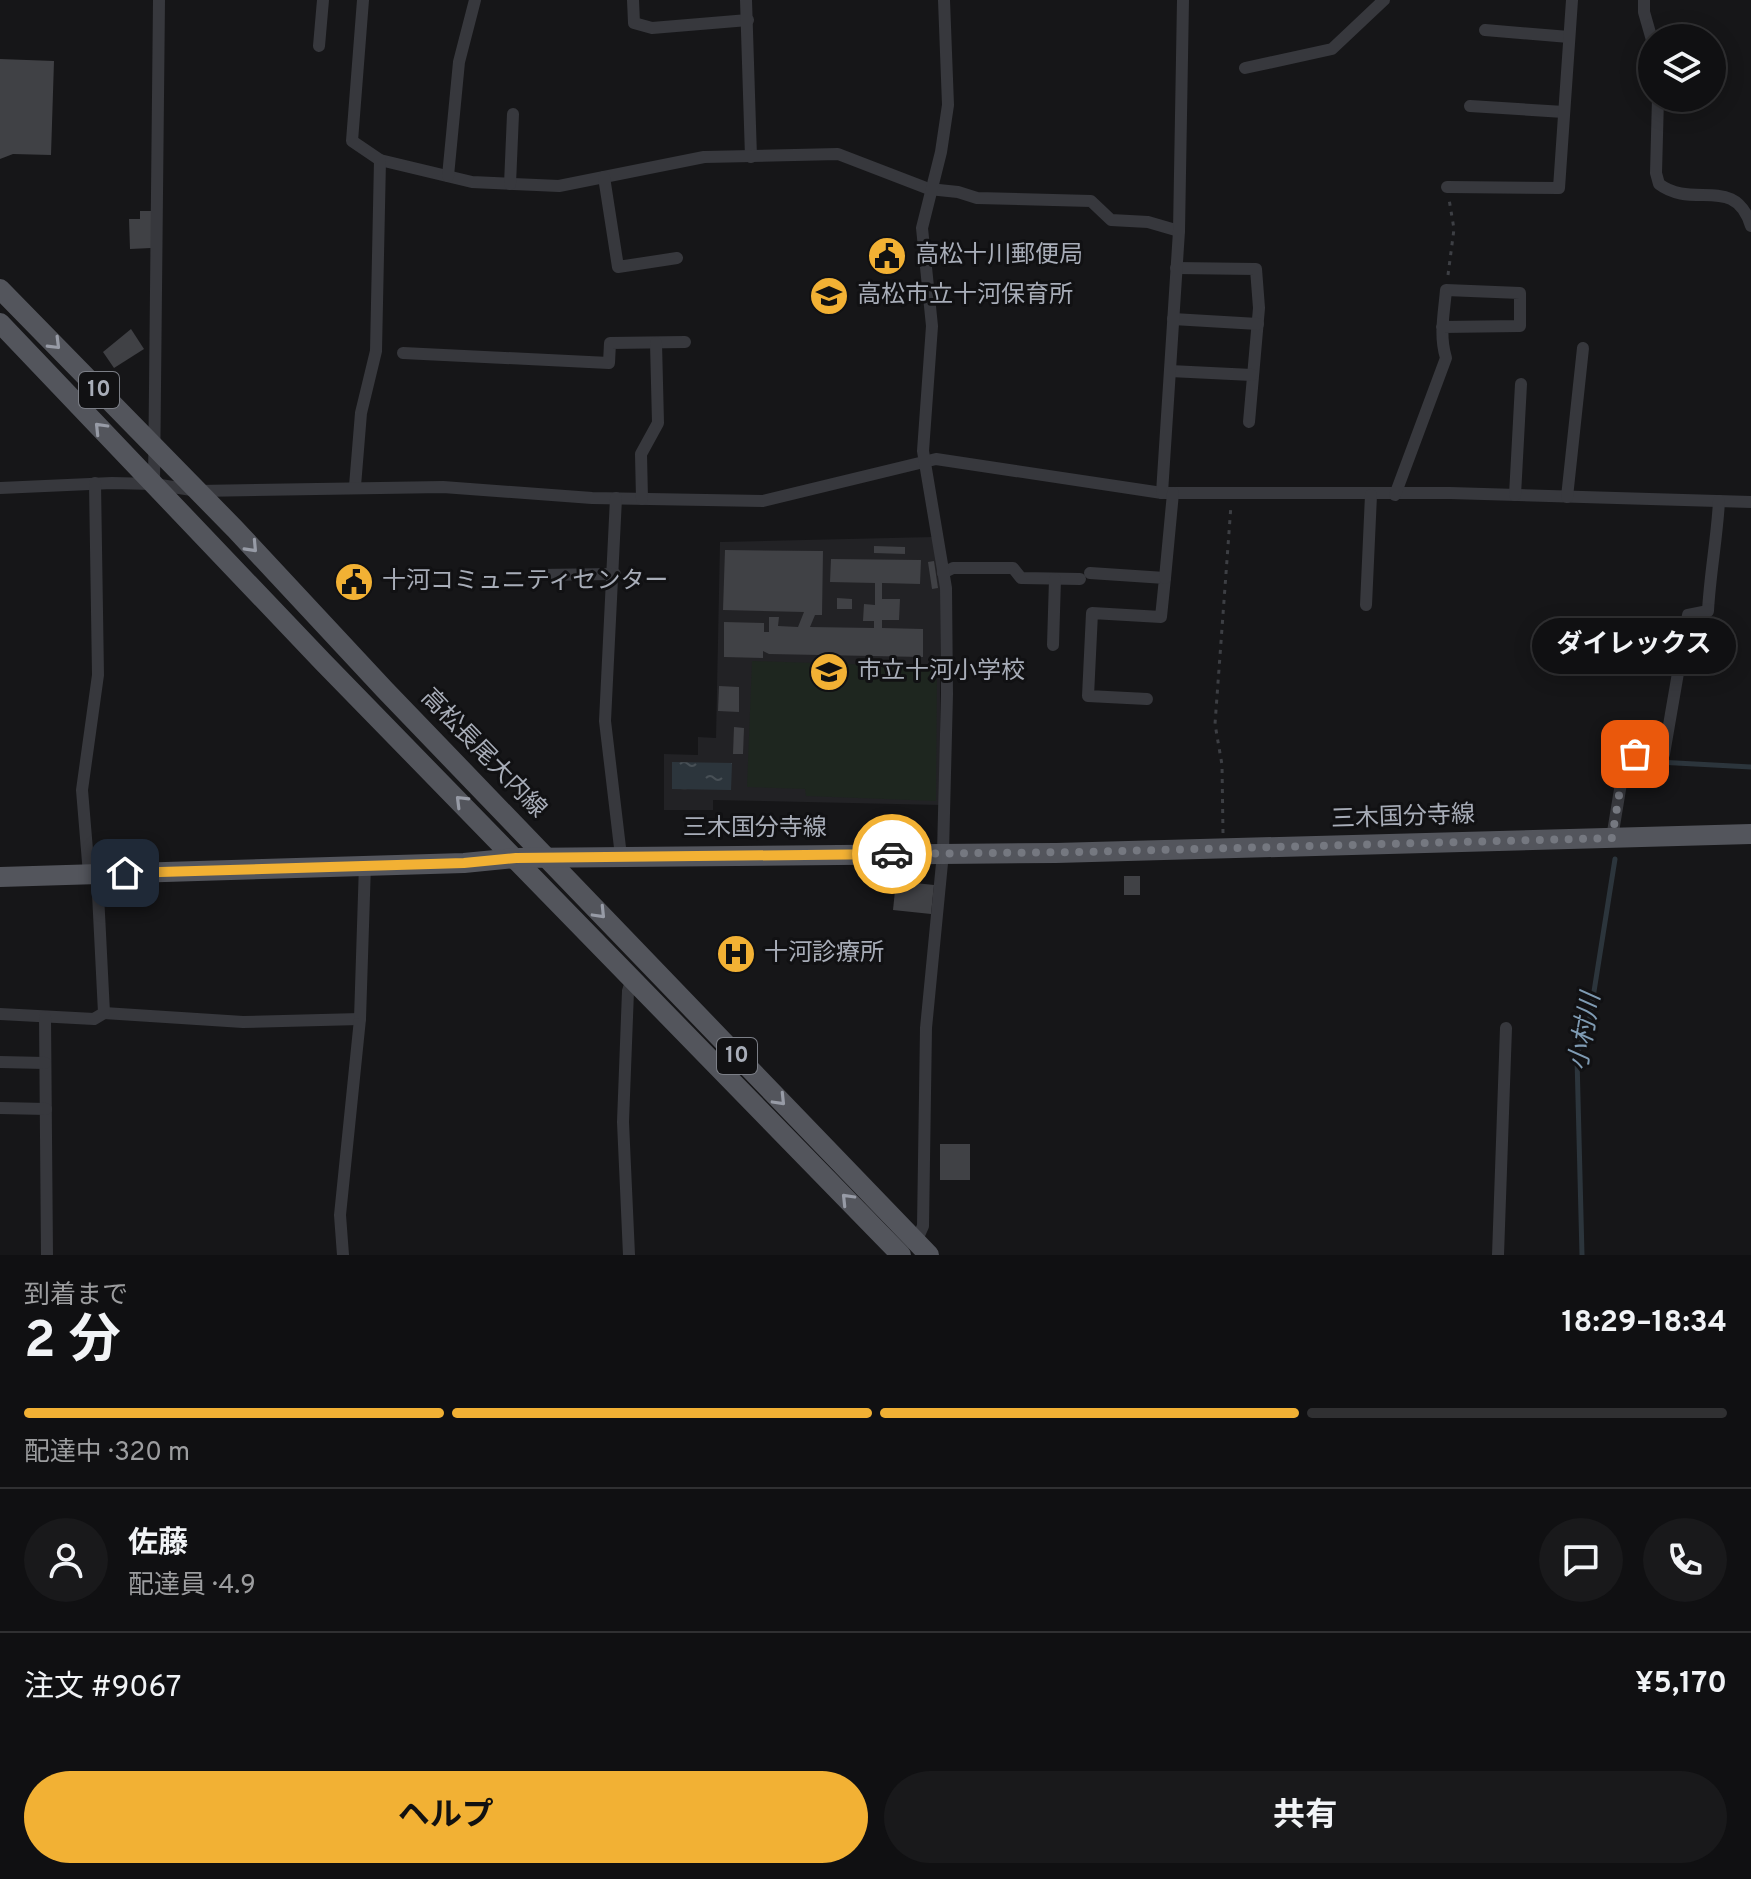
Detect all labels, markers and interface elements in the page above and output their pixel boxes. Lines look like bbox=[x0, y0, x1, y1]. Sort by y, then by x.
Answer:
map controls bbox=[1638, 24, 1726, 112]
button: layers bbox=[1638, 24, 1726, 112]
public building icon: 高松十川郵便局 bbox=[866, 235, 908, 277]
place label: 高松十川郵便局 bbox=[915, 241, 1083, 271]
school or university icon: 高松市立十河保育所 bbox=[808, 275, 850, 317]
place label: 高松市立十河保育所 bbox=[857, 281, 1073, 311]
one-way arrow bbox=[46, 335, 60, 349]
road number: 10 bbox=[79, 372, 119, 408]
one-way arrow bbox=[95, 423, 109, 437]
one-way arrow bbox=[242, 538, 257, 552]
public building icon: 十河コミュニティセンター bbox=[333, 561, 375, 603]
place label: 十河コミュニティセンター bbox=[382, 567, 669, 597]
callout: ダイレックス bbox=[1533, 618, 1737, 674]
text: ダイレックス bbox=[1556, 629, 1712, 662]
school or university icon: 市立十河小学校 bbox=[808, 651, 850, 693]
place label: 市立十河小学校 bbox=[857, 657, 1025, 687]
street label: 高松長尾大内線 bbox=[414, 683, 552, 825]
pin bbox=[1601, 720, 1669, 788]
icon: bag bbox=[1613, 732, 1657, 776]
one-way arrow bbox=[456, 796, 471, 811]
street label: 三木国分寺線 bbox=[1331, 800, 1475, 836]
street label: 三木国分寺線 bbox=[683, 814, 827, 844]
courier bbox=[852, 814, 932, 894]
icon: car bbox=[870, 832, 914, 876]
pin bbox=[91, 839, 159, 907]
icon: home bbox=[103, 851, 147, 895]
one-way arrow bbox=[590, 904, 605, 918]
hospital icon: 十河診療所 bbox=[715, 933, 757, 975]
place label: 十河診療所 bbox=[764, 939, 884, 969]
water label: 小村川 bbox=[1563, 988, 1610, 1073]
road number: 10 bbox=[717, 1038, 757, 1074]
one-way arrow bbox=[771, 1091, 785, 1105]
one-way arrow bbox=[842, 1194, 856, 1208]
text: 到着まで bbox=[24, 1280, 128, 1313]
text: 18:29–18:34 bbox=[1562, 1305, 1727, 1342]
text: 2 分 bbox=[24, 1310, 121, 1376]
text: 配達中 · 320 m bbox=[24, 1437, 190, 1470]
button: person bbox=[24, 1518, 108, 1602]
button: chat bbox=[1539, 1518, 1623, 1602]
button: phone bbox=[1643, 1518, 1727, 1602]
text: 佐藤 bbox=[128, 1526, 188, 1563]
text: 配達員 · 4.9 bbox=[128, 1570, 256, 1603]
text: ¥5,170 bbox=[1635, 1666, 1727, 1703]
text: 注文 #9067 bbox=[24, 1670, 181, 1707]
button: ヘルプ bbox=[24, 1771, 868, 1863]
button: 共有 bbox=[884, 1771, 1727, 1863]

